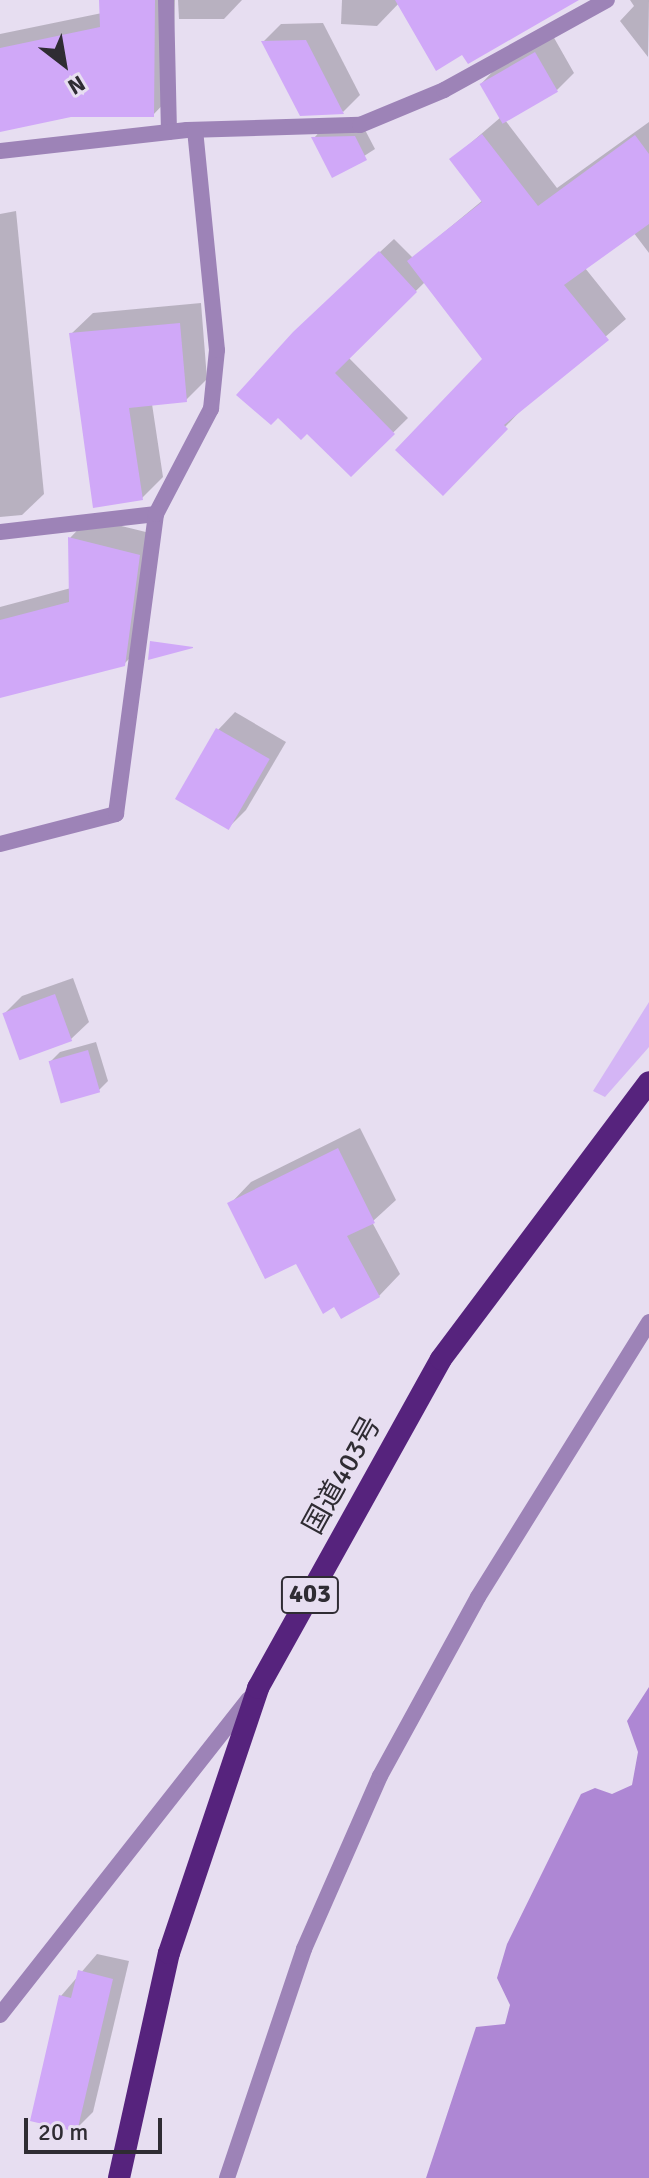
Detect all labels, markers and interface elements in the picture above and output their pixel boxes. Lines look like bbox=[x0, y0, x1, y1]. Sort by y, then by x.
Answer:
north arrow bbox=[24, 24, 104, 104]
text: N bbox=[63, 69, 90, 101]
street label: 国道403号 bbox=[296, 1410, 388, 1540]
road number: 403 bbox=[280, 1573, 340, 1617]
scale bar bbox=[28, 2102, 166, 2152]
text: 20 m bbox=[38, 2117, 88, 2147]

